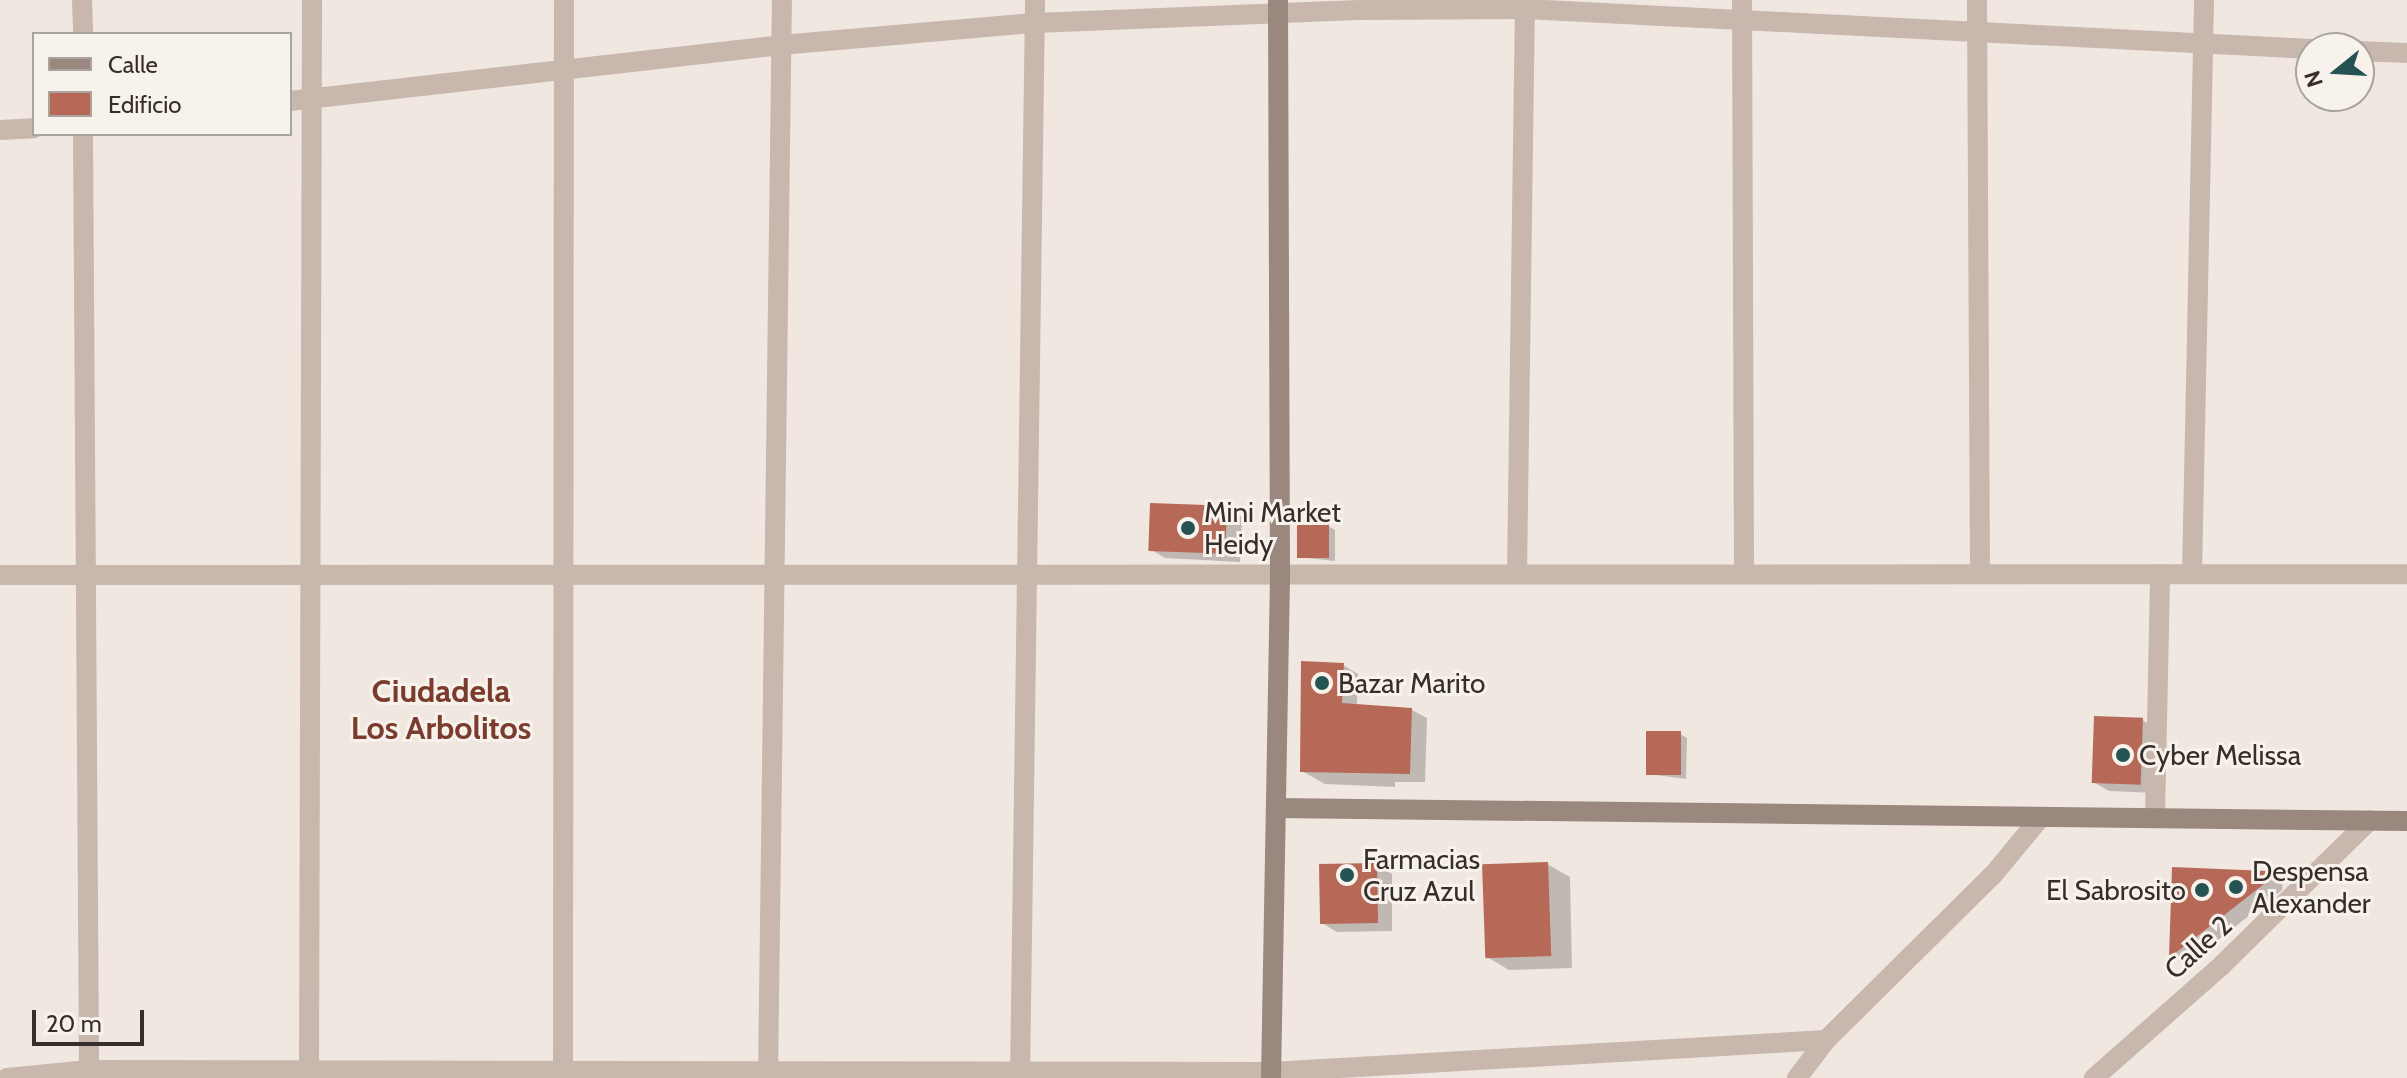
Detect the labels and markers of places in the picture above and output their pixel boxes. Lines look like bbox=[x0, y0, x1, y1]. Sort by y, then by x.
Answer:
place label: Mini Market Heidy bbox=[1204, 495, 1341, 561]
marker: Mini Market Heidy bbox=[1179, 519, 1197, 537]
place label: Bazar Marito bbox=[1338, 666, 1485, 700]
marker: Bazar Marito bbox=[1313, 674, 1331, 692]
place label: Cyber Melissa bbox=[2139, 738, 2301, 772]
marker: Cyber Melissa bbox=[2114, 746, 2132, 764]
place label: Farmacias Cruz Azul bbox=[1363, 842, 1480, 908]
place label: Despensa Alexander bbox=[2252, 854, 2371, 920]
marker: Farmacias Cruz Azul bbox=[1338, 866, 1356, 884]
place label: El Sabrosito bbox=[2046, 873, 2186, 907]
marker: Despensa Alexander bbox=[2227, 878, 2245, 896]
marker: El Sabrosito bbox=[2193, 881, 2211, 899]

